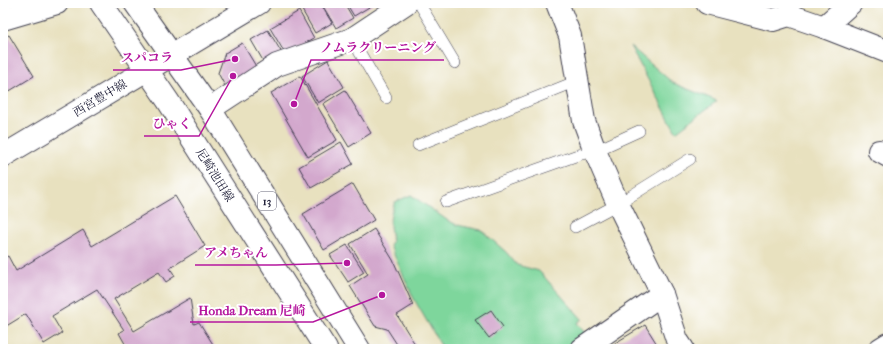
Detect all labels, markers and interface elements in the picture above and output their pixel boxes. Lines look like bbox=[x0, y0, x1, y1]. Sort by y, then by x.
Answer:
callout: ノムラクリーニング bbox=[311, 35, 444, 60]
text: ノムラクリーニング bbox=[320, 40, 436, 55]
callout: スパコラ bbox=[113, 45, 181, 70]
text: スパコラ bbox=[121, 50, 173, 65]
street label: 西宮豊中線 bbox=[71, 77, 129, 119]
callout: ひゃく bbox=[144, 111, 199, 136]
text: ひゃく bbox=[152, 116, 192, 131]
street label: 尼崎池田線 bbox=[193, 146, 237, 204]
road number: 13 bbox=[258, 192, 276, 210]
callout: アメちゃん bbox=[195, 240, 276, 265]
text: アメちゃん bbox=[204, 245, 268, 260]
callout: Honda Dream 尼崎 bbox=[190, 297, 313, 322]
text: Honda Dream 尼崎 bbox=[198, 303, 306, 318]

